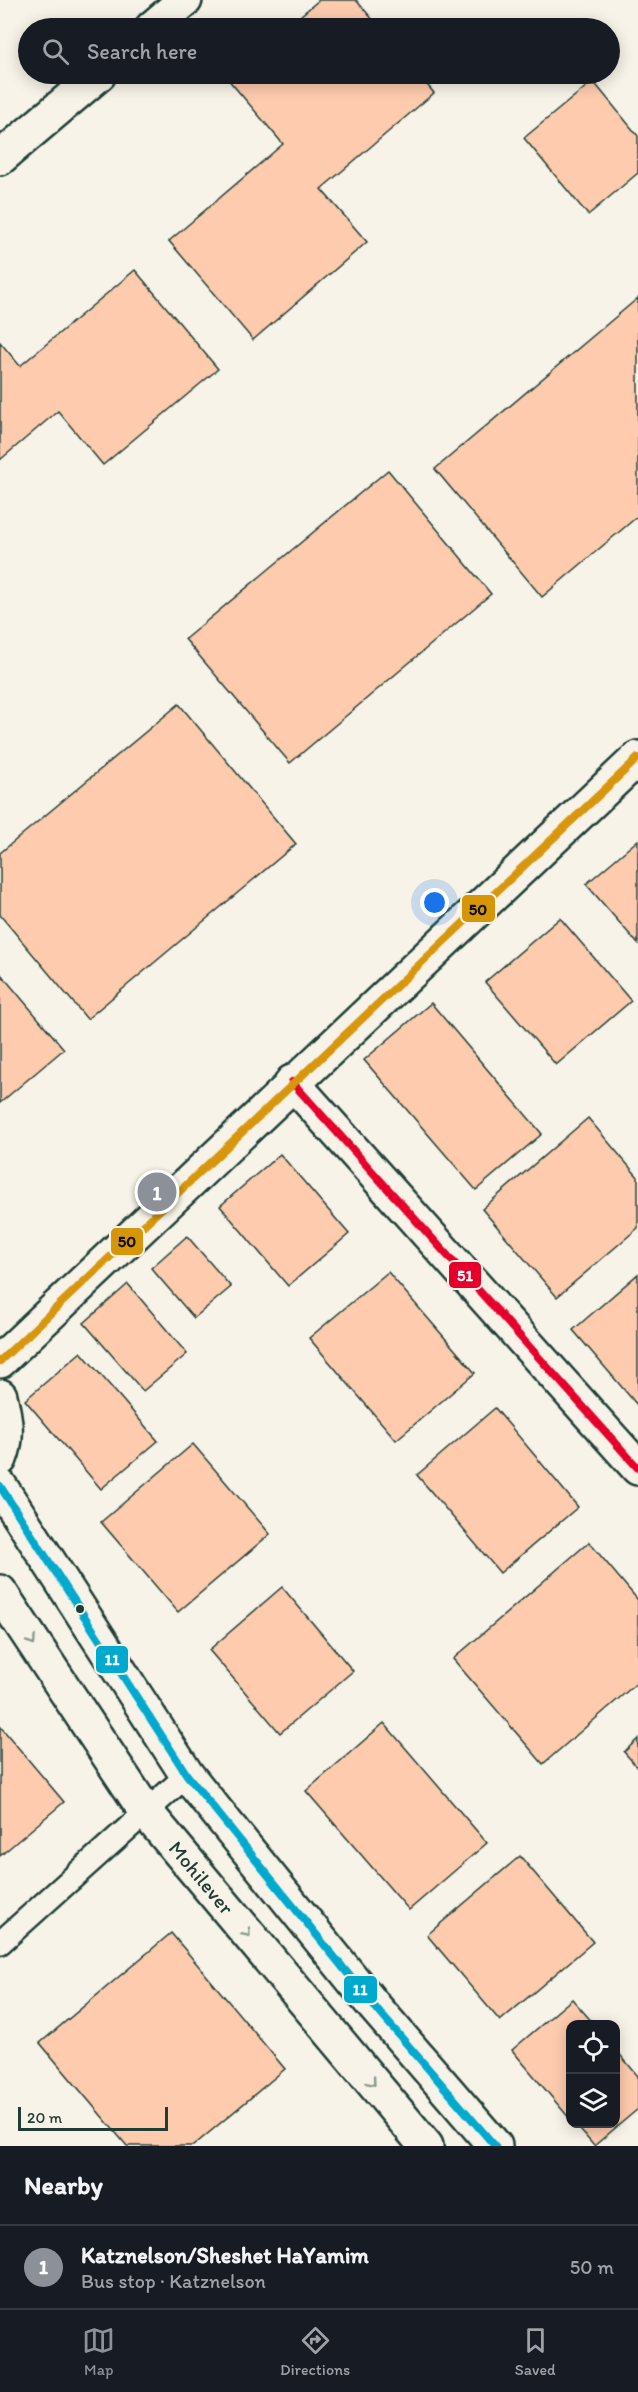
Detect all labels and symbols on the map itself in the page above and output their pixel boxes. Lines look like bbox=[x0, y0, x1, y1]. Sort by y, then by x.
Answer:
your location bbox=[420, 888, 449, 917]
line badge: 50 bbox=[461, 894, 496, 923]
text: 50 bbox=[469, 900, 487, 919]
pin: 1 bbox=[138, 1170, 176, 1214]
line badge: 50 bbox=[110, 1227, 144, 1256]
text: 50 bbox=[118, 1232, 136, 1251]
line badge: 51 bbox=[448, 1261, 482, 1289]
text: 51 bbox=[457, 1266, 473, 1285]
unlabelled marker bbox=[74, 1603, 86, 1615]
one-way arrow bbox=[25, 1634, 36, 1645]
line badge: 11 bbox=[95, 1645, 129, 1674]
text: 11 bbox=[105, 1650, 120, 1669]
street label: Mohilever bbox=[164, 1836, 240, 1920]
one-way arrow bbox=[240, 1926, 251, 1937]
line badge: 11 bbox=[343, 1975, 378, 2004]
text: 11 bbox=[353, 1980, 368, 1999]
one-way arrow bbox=[365, 2075, 376, 2086]
scale bar bbox=[18, 2104, 168, 2132]

